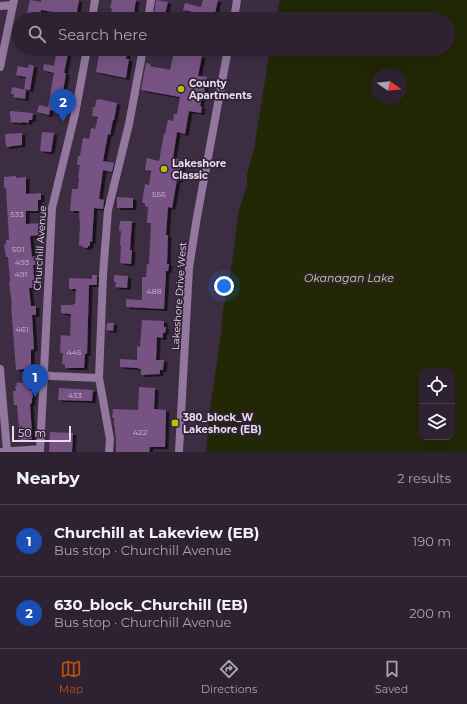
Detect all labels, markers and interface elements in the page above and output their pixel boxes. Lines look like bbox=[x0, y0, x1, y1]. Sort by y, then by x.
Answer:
search box bbox=[12, 12, 455, 56]
icon: search bbox=[26, 23, 48, 45]
text: Search here bbox=[58, 25, 147, 44]
north arrow bbox=[371, 68, 407, 104]
place label: County Apartments bbox=[188, 77, 253, 102]
marker: County Apartments bbox=[176, 84, 186, 94]
pin: 2 bbox=[50, 89, 76, 122]
place label: Lakeshore Classic bbox=[172, 157, 226, 182]
marker: Lakeshore Classic bbox=[159, 164, 169, 174]
house number: 556 bbox=[152, 189, 166, 199]
street label: Churchill Avenue bbox=[31, 205, 49, 291]
house number: 533 bbox=[10, 209, 24, 219]
street label: Lakeshore Drive West bbox=[169, 241, 189, 351]
house number: 501 bbox=[12, 244, 24, 254]
house number: 493 bbox=[15, 257, 30, 267]
house number: 491 bbox=[15, 269, 28, 279]
water label: Okanagan Lake bbox=[304, 271, 394, 285]
your location bbox=[214, 276, 234, 296]
house number: 488 bbox=[146, 286, 162, 296]
house number: 461 bbox=[15, 324, 29, 334]
house number: 445 bbox=[66, 347, 82, 357]
pin: 1 bbox=[22, 364, 48, 397]
map controls bbox=[419, 368, 455, 440]
button: locate bbox=[419, 368, 455, 404]
house number: 433 bbox=[68, 390, 83, 400]
button: layers bbox=[419, 404, 455, 440]
place label: 380_block_W Lakeshore (EB) bbox=[182, 411, 262, 436]
marker: 380_block_W Lakeshore (EB) bbox=[170, 418, 180, 428]
scale bar bbox=[12, 424, 71, 443]
text: 50 m bbox=[18, 426, 46, 440]
house number: 422 bbox=[133, 427, 148, 437]
text: Nearby bbox=[16, 468, 80, 488]
text: 2 results bbox=[397, 470, 451, 486]
text: Churchill at Lakeview (EB) bbox=[54, 523, 259, 542]
text: 1 bbox=[26, 533, 32, 549]
text: 190 m bbox=[413, 533, 451, 549]
text: Bus stop · Churchill Avenue bbox=[54, 542, 231, 558]
text: 630_block_Churchill (EB) bbox=[54, 595, 248, 614]
text: 2 bbox=[25, 605, 33, 621]
text: 200 m bbox=[409, 605, 451, 621]
text: Bus stop · Churchill Avenue bbox=[54, 614, 231, 630]
tab: Map bbox=[59, 658, 83, 696]
tab: Directions bbox=[201, 658, 257, 696]
tab: Saved bbox=[375, 658, 408, 696]

